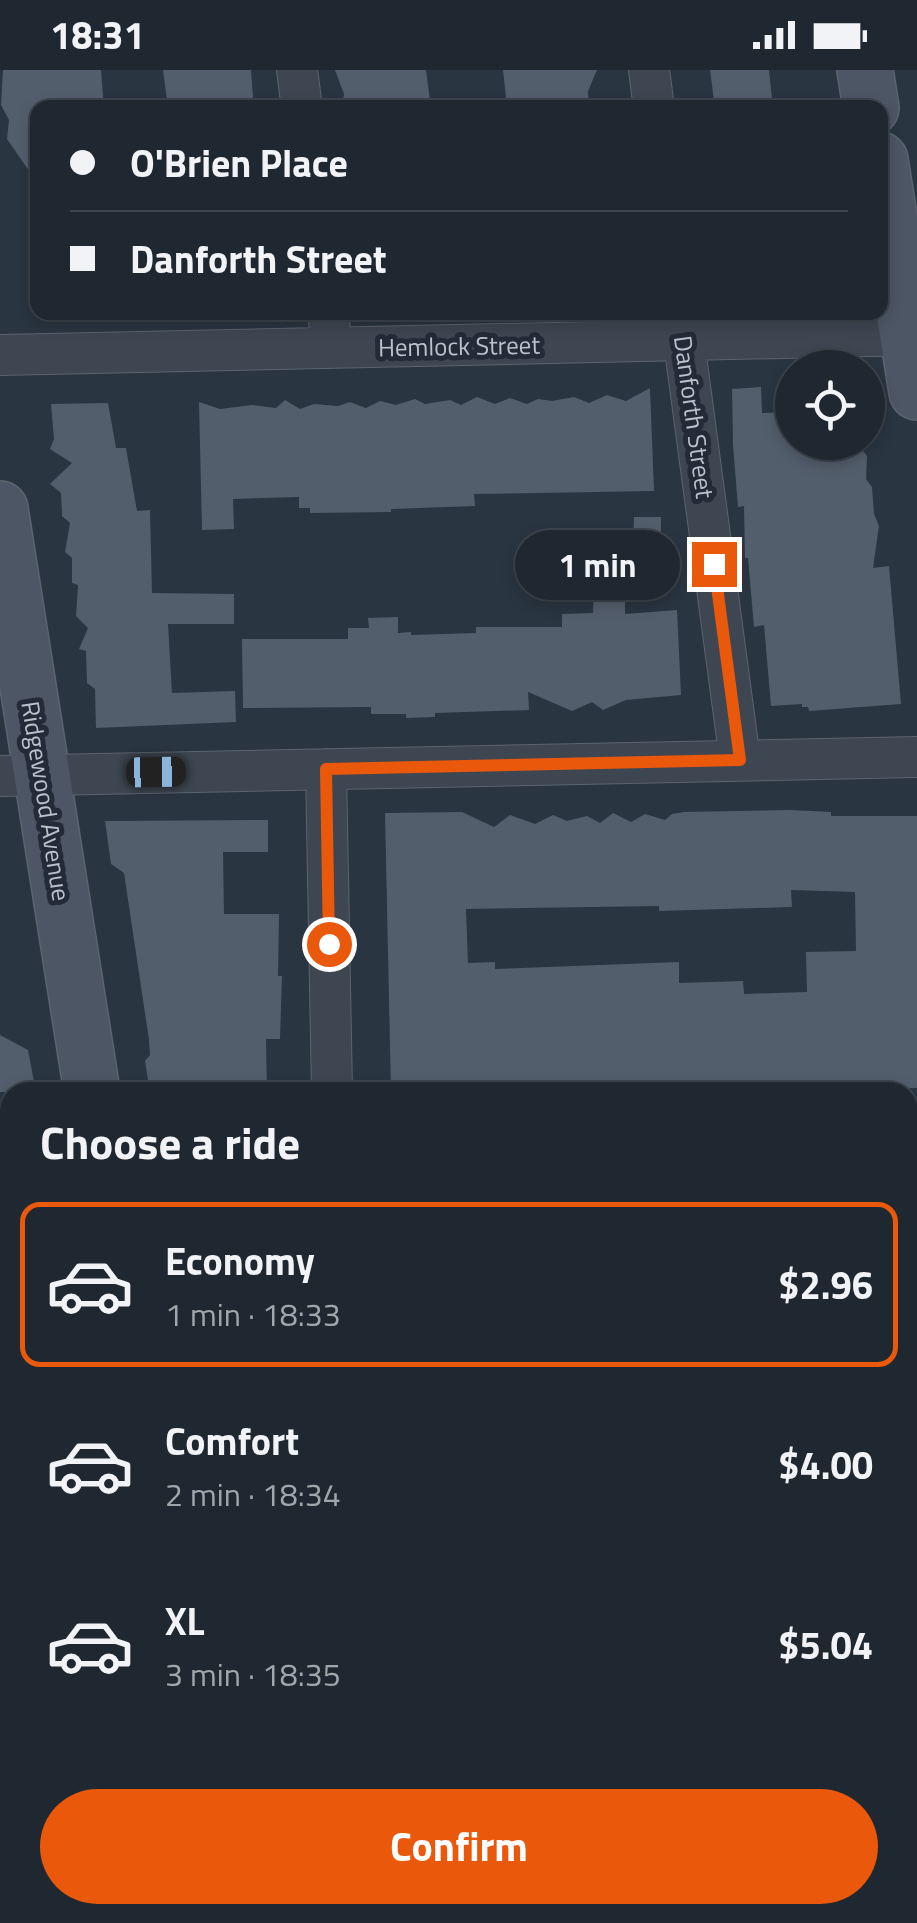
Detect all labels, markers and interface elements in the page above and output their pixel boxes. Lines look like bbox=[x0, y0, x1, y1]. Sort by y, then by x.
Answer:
text: 18:31 bbox=[50, 6, 145, 64]
text: O'Brien Place bbox=[130, 134, 348, 192]
text: Danforth Street bbox=[130, 230, 387, 288]
street label: Hemlock Street bbox=[378, 326, 541, 366]
street label: Danforth Street bbox=[664, 333, 724, 501]
map controls bbox=[775, 350, 885, 460]
button: locate bbox=[775, 350, 885, 460]
callout: 1 min bbox=[514, 529, 679, 599]
text: 1 min bbox=[559, 541, 636, 589]
route end bbox=[692, 542, 737, 587]
street label: Ridgewood Avenue bbox=[11, 698, 81, 904]
car bbox=[126, 756, 186, 788]
route start bbox=[307, 922, 352, 967]
text: Choose a ride bbox=[40, 1108, 300, 1176]
text: Economy bbox=[165, 1232, 315, 1290]
icon: car bbox=[45, 1240, 135, 1330]
text: $2.96 bbox=[778, 1256, 873, 1314]
text: 1 min · 18:33 bbox=[165, 1290, 341, 1338]
text: Comfort bbox=[165, 1412, 299, 1470]
icon: car bbox=[45, 1420, 135, 1510]
text: $4.00 bbox=[778, 1436, 873, 1494]
text: 2 min · 18:34 bbox=[165, 1470, 341, 1518]
text: XL bbox=[165, 1592, 205, 1650]
icon: car bbox=[45, 1600, 135, 1690]
text: $5.04 bbox=[778, 1616, 873, 1674]
text: 3 min · 18:35 bbox=[165, 1650, 341, 1698]
button: Confirm bbox=[40, 1789, 878, 1904]

